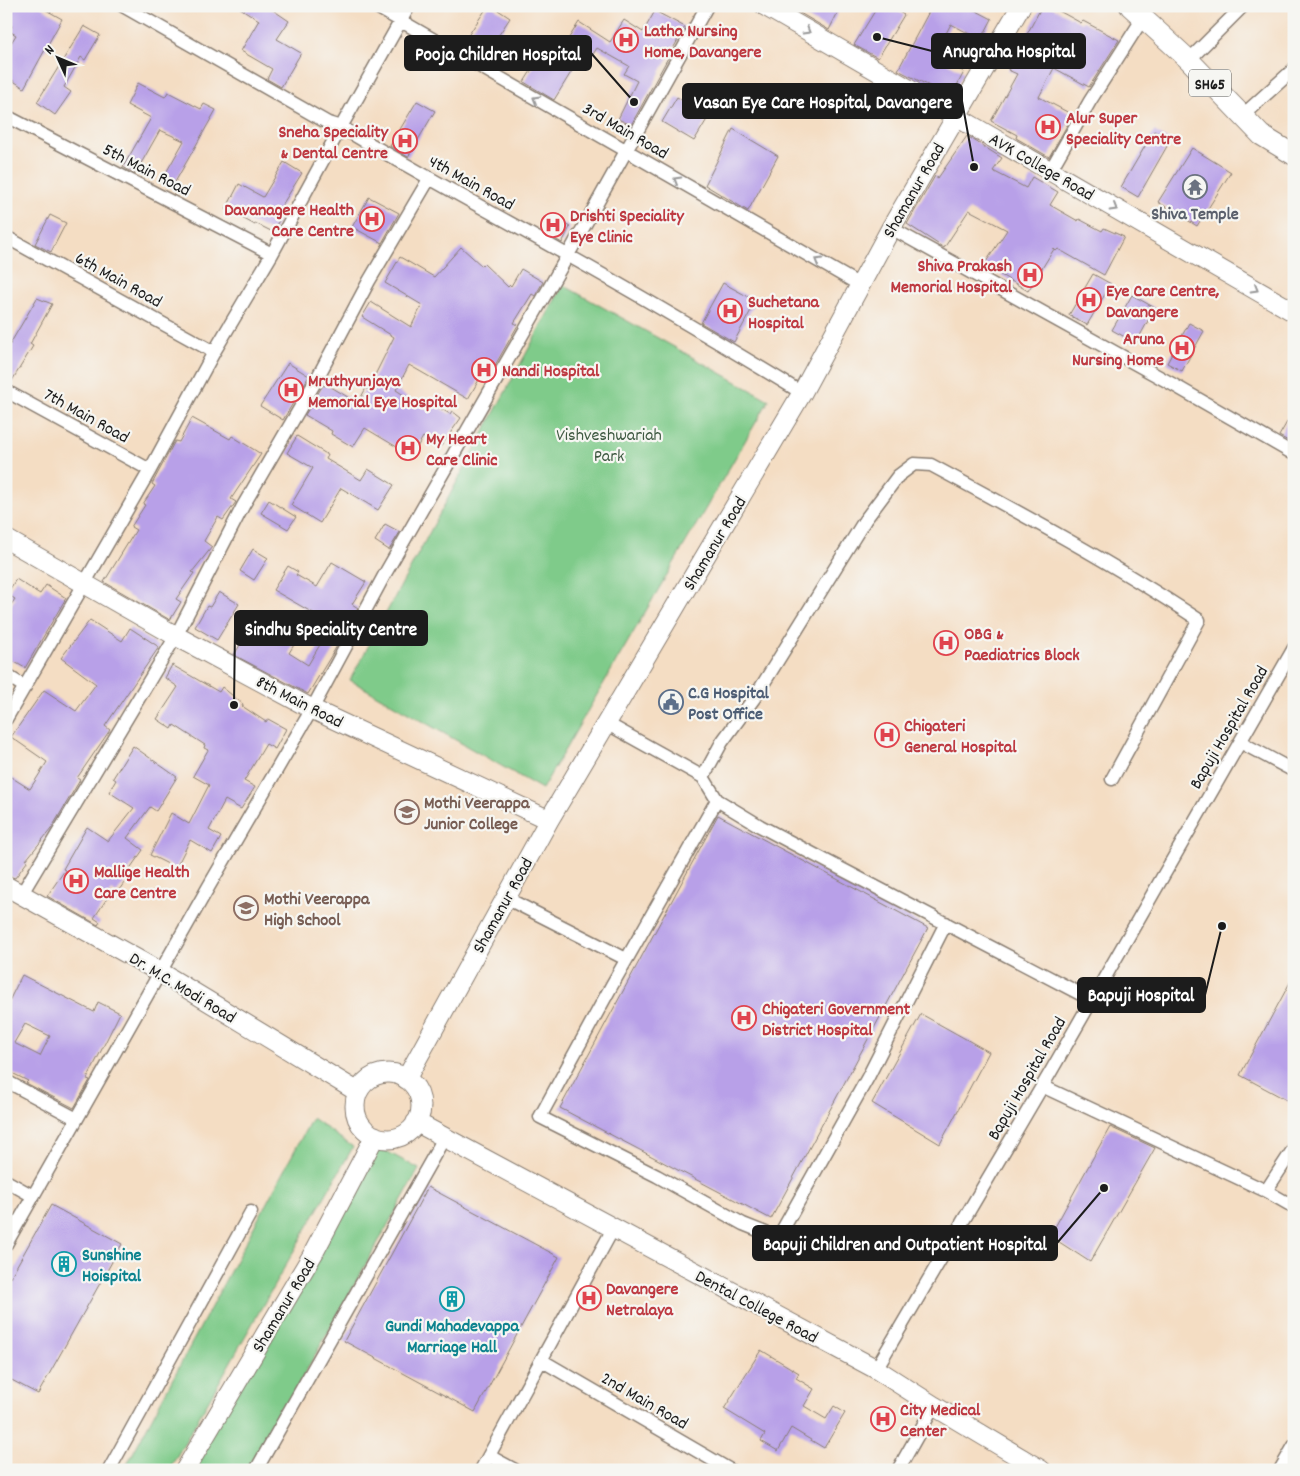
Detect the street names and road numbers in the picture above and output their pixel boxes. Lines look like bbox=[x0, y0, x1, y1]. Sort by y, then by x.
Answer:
road number: SH65 bbox=[1189, 70, 1231, 96]
street label: 3rd Main Road bbox=[577, 97, 672, 167]
street label: AVK College Road bbox=[983, 128, 1098, 208]
street label: 5th Main Road bbox=[98, 138, 194, 204]
street label: Shamanur Road bbox=[878, 139, 952, 243]
street label: 4th Main Road bbox=[423, 150, 518, 218]
street label: 6th Main Road bbox=[70, 247, 166, 315]
street label: 7th Main Road bbox=[38, 383, 133, 451]
street label: Shamanur Road bbox=[678, 492, 754, 596]
street label: Bapuji Hospital Road bbox=[1185, 662, 1276, 795]
street label: 8th Main Road bbox=[251, 671, 347, 736]
street label: Shamanur Road bbox=[468, 854, 541, 959]
street label: Dr. M.C. Modi Road bbox=[124, 947, 240, 1031]
street label: Bapuji Hospital Road bbox=[983, 1013, 1074, 1146]
street label: Shamanur Road bbox=[247, 1254, 323, 1358]
street label: Dental College Road bbox=[690, 1265, 822, 1351]
street label: 2nd Main Road bbox=[595, 1367, 692, 1437]

